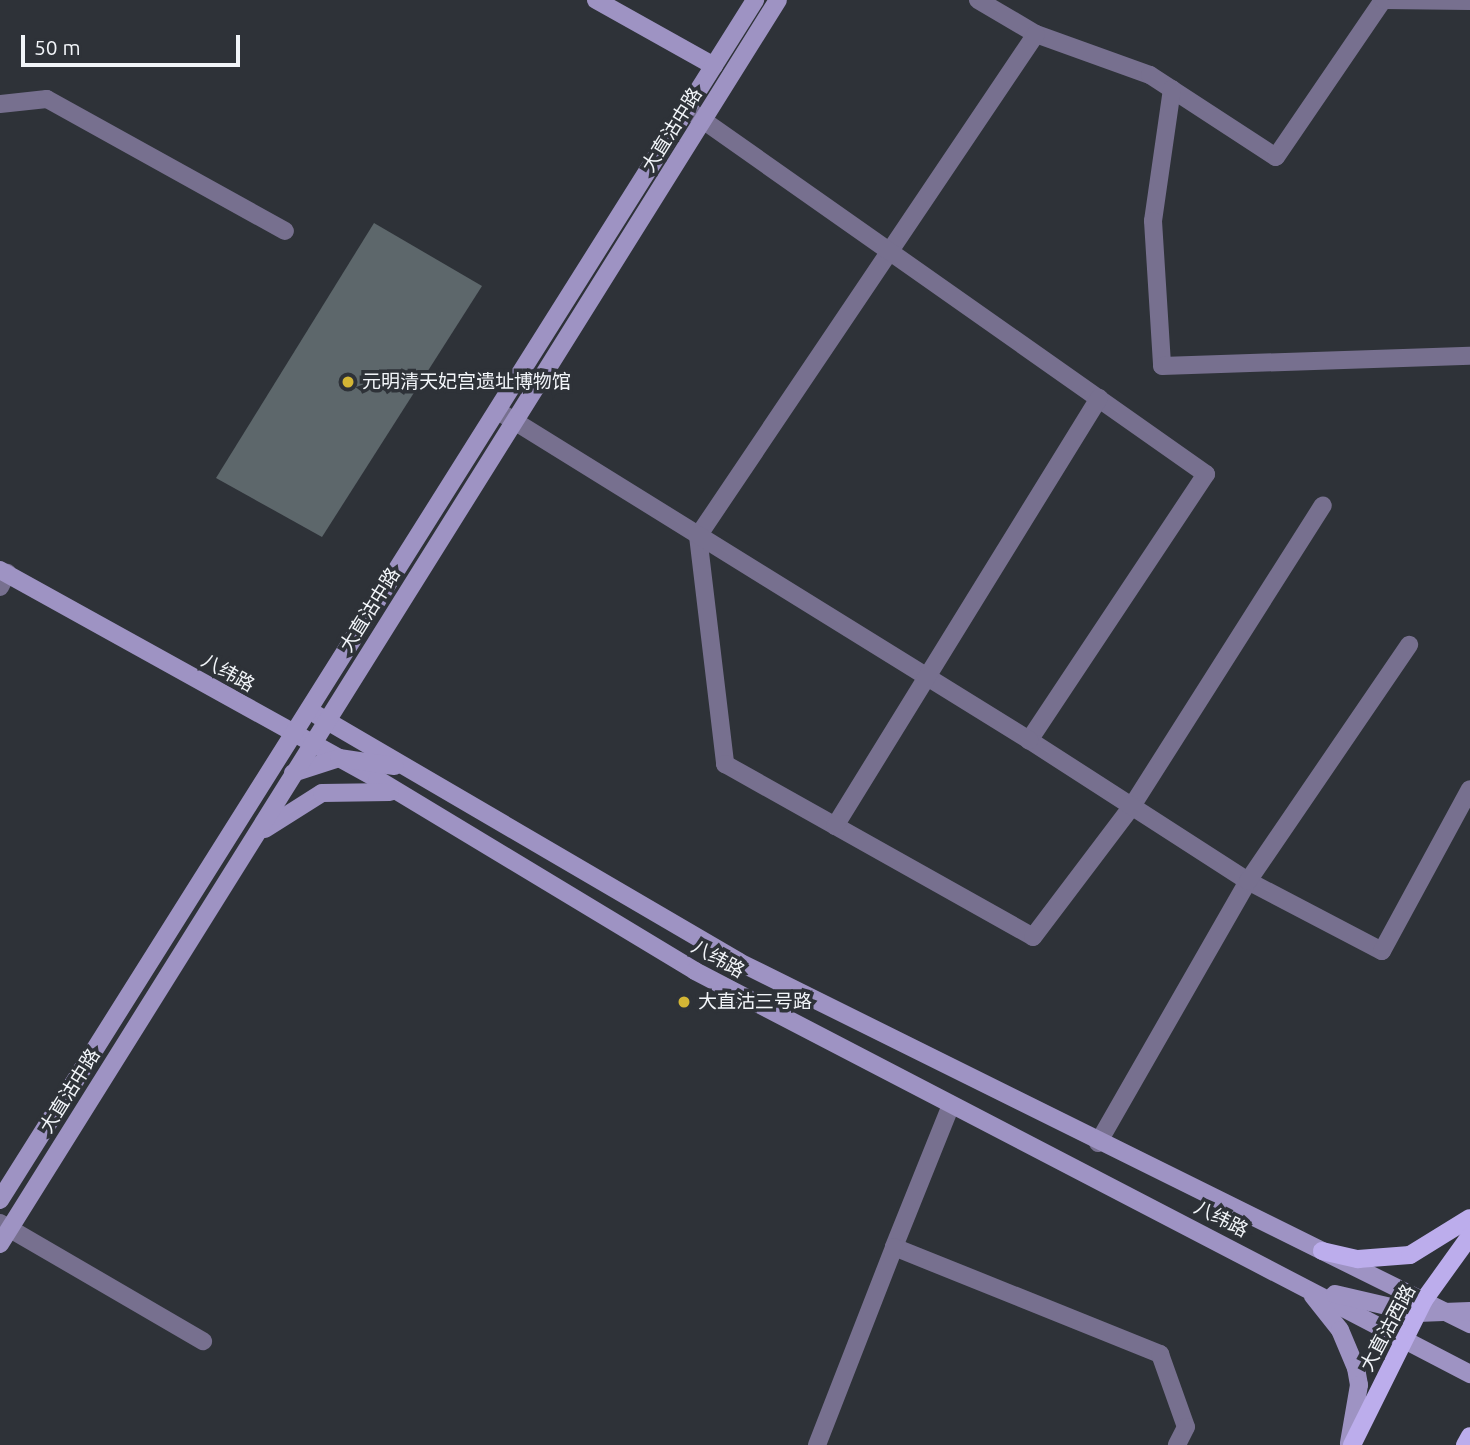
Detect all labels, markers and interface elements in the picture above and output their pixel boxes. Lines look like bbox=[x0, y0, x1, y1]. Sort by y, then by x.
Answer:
scale bar bbox=[24, 21, 243, 65]
text: 50 m bbox=[34, 35, 81, 59]
street label: 大直沽中路 bbox=[637, 84, 707, 176]
place label: 元明清天妃宫遗址博物馆 bbox=[362, 371, 571, 393]
marker: 元明清天妃宫遗址博物馆 bbox=[340, 374, 356, 390]
street label: 大直沽中路 bbox=[335, 564, 405, 656]
street label: 八纬路 bbox=[198, 649, 258, 697]
street label: 八纬路 bbox=[688, 935, 748, 983]
place label: 大直沽三号路 bbox=[698, 991, 812, 1013]
marker: 大直沽三号路 bbox=[676, 994, 692, 1010]
street label: 大直沽中路 bbox=[35, 1045, 105, 1137]
street label: 八纬路 bbox=[1190, 1196, 1252, 1242]
street label: 大直沽西路 bbox=[1356, 1281, 1420, 1375]

